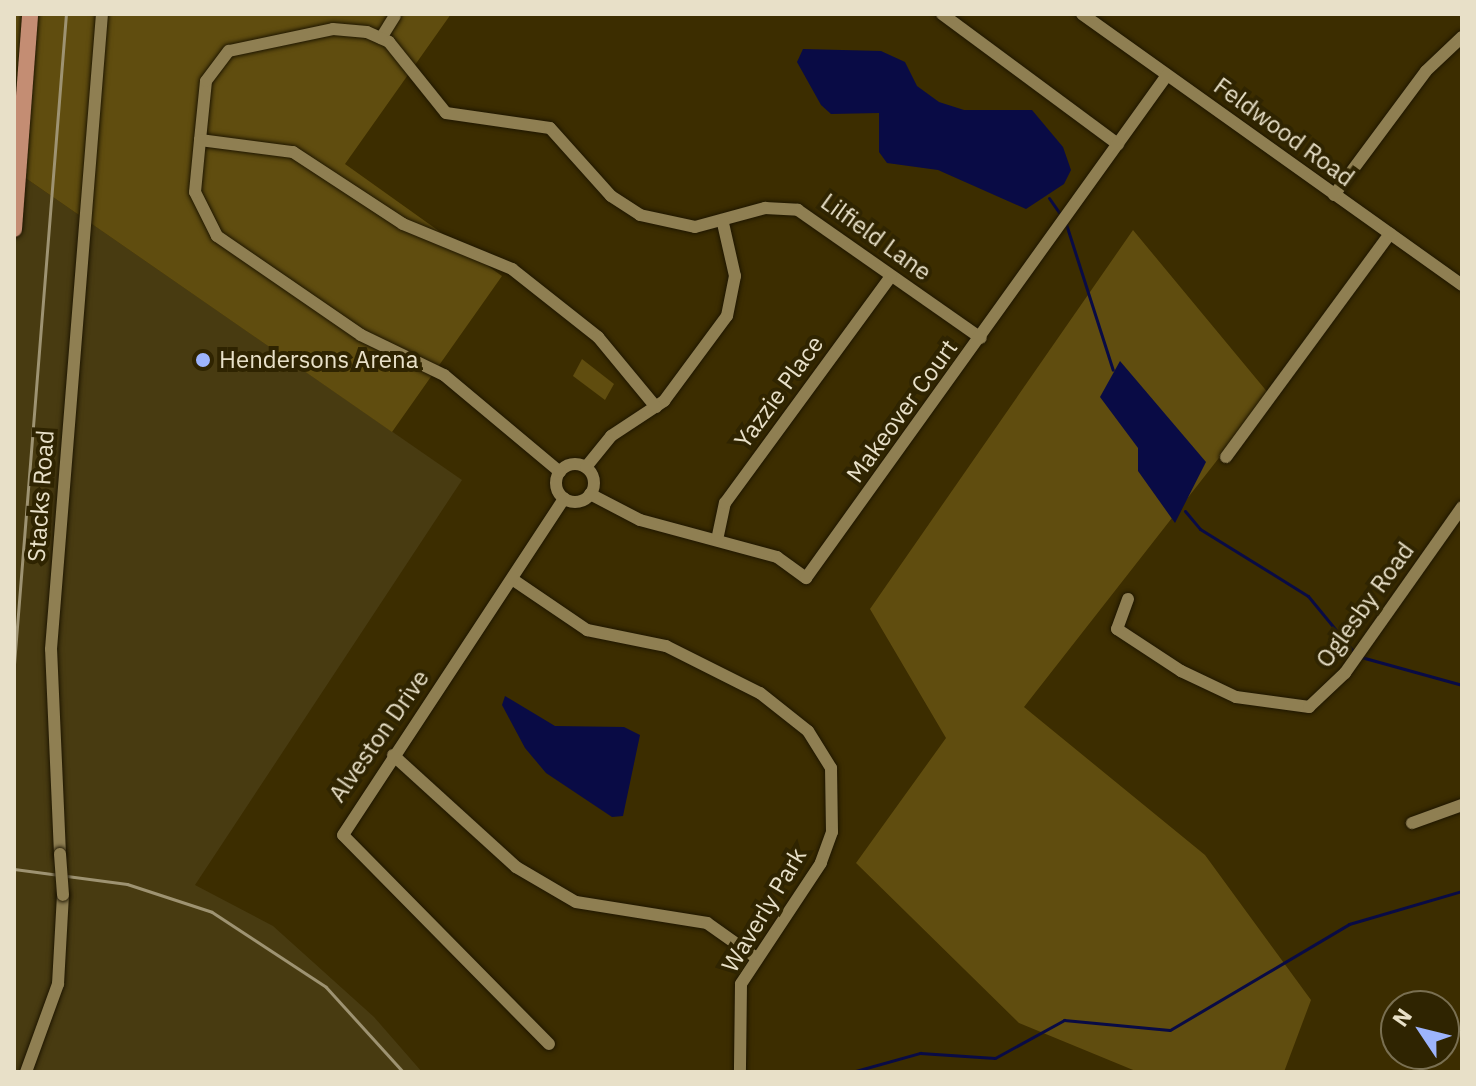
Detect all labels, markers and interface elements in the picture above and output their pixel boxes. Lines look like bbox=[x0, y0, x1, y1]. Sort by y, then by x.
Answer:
street label: Feldwood Road bbox=[1208, 71, 1360, 193]
street label: Lilfield Lane bbox=[815, 187, 937, 287]
street label: Yazzie Place bbox=[729, 330, 829, 454]
street label: Makeover Court bbox=[841, 334, 963, 488]
place label: Hendersons Arena bbox=[219, 346, 418, 374]
marker: Hendersons Arena bbox=[194, 351, 212, 369]
street label: Stacks Road bbox=[22, 429, 60, 563]
street label: Oglesby Road bbox=[1310, 537, 1420, 673]
street label: Alveston Drive bbox=[323, 664, 435, 808]
street label: Waverly Park bbox=[716, 843, 812, 977]
north arrow bbox=[1380, 990, 1460, 1070]
text: N bbox=[1385, 1002, 1418, 1032]

